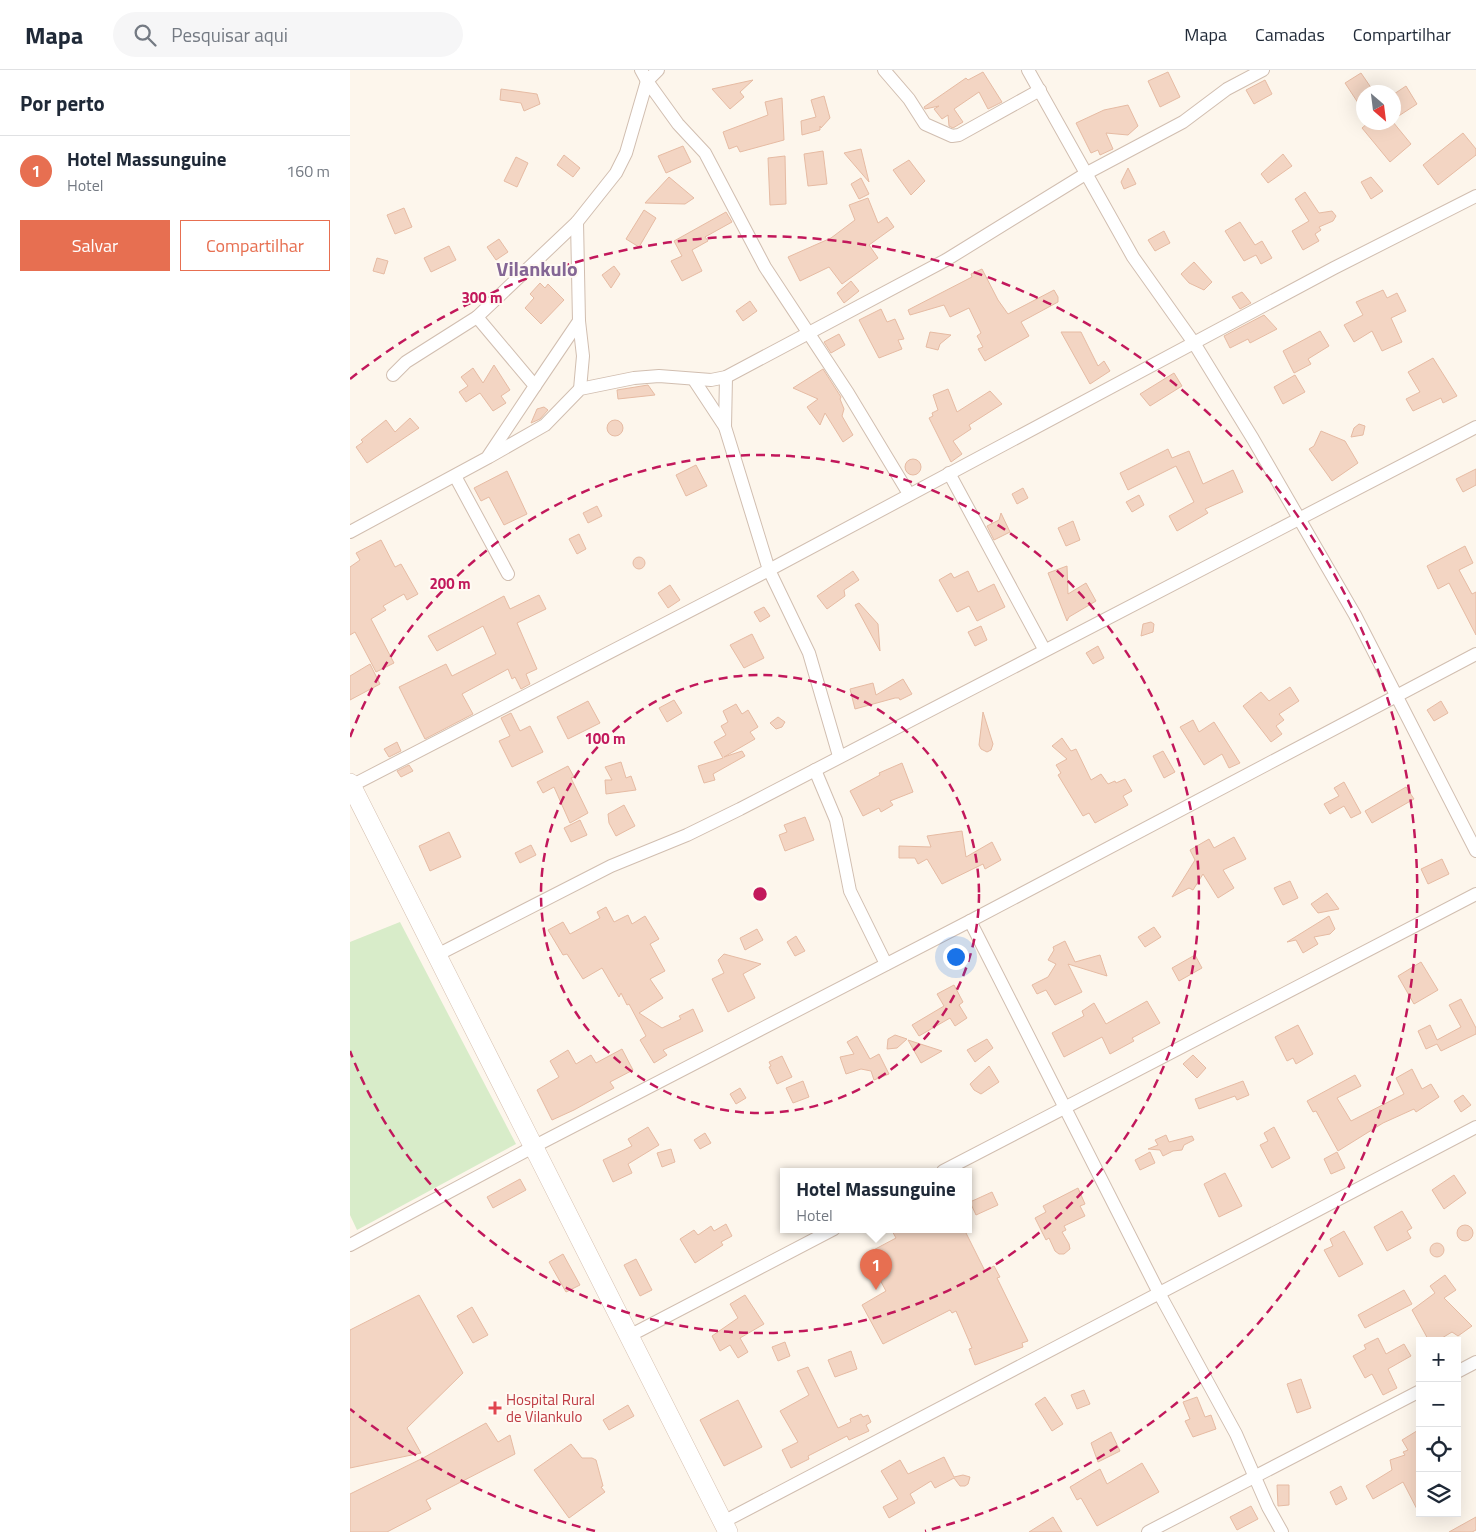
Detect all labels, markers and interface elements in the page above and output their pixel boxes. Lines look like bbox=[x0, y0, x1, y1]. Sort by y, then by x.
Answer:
search box bbox=[113, 12, 463, 57]
text: Mapa bbox=[25, 17, 83, 53]
text: Pesquisar aqui bbox=[171, 20, 288, 49]
icon: search bbox=[131, 21, 159, 49]
text: Mapa bbox=[1184, 21, 1227, 48]
text: Camadas bbox=[1255, 21, 1325, 48]
text: Compartilhar bbox=[1353, 21, 1451, 48]
north arrow bbox=[1356, 85, 1401, 130]
text: Por perto bbox=[20, 87, 105, 119]
text: Hotel Massunguine bbox=[67, 144, 227, 173]
text: 1 bbox=[32, 159, 40, 183]
text: 160 m bbox=[286, 159, 330, 183]
text: Hotel bbox=[67, 173, 104, 197]
button: Salvar bbox=[20, 220, 170, 271]
button: Compartilhar bbox=[180, 220, 330, 271]
district label: Vilankulo bbox=[496, 253, 578, 284]
text: 300 m bbox=[461, 286, 503, 309]
text: 200 m bbox=[429, 572, 471, 595]
text: 100 m bbox=[584, 727, 626, 750]
centre of rings bbox=[751, 885, 769, 903]
your location bbox=[943, 944, 969, 970]
popup bbox=[780, 1168, 972, 1233]
text: Hotel Massunguine bbox=[796, 1174, 956, 1203]
text: Hotel bbox=[796, 1203, 833, 1227]
pin: 1 bbox=[860, 1249, 892, 1290]
map controls bbox=[1416, 1337, 1461, 1517]
button: + bbox=[1416, 1337, 1461, 1382]
button: − bbox=[1416, 1382, 1461, 1427]
place label: Hospital Rural de Vilankulo bbox=[506, 1388, 595, 1428]
marker: Hospital Rural de Vilankulo bbox=[488, 1401, 502, 1415]
button: locate bbox=[1416, 1427, 1461, 1472]
button: layers bbox=[1416, 1472, 1461, 1517]

